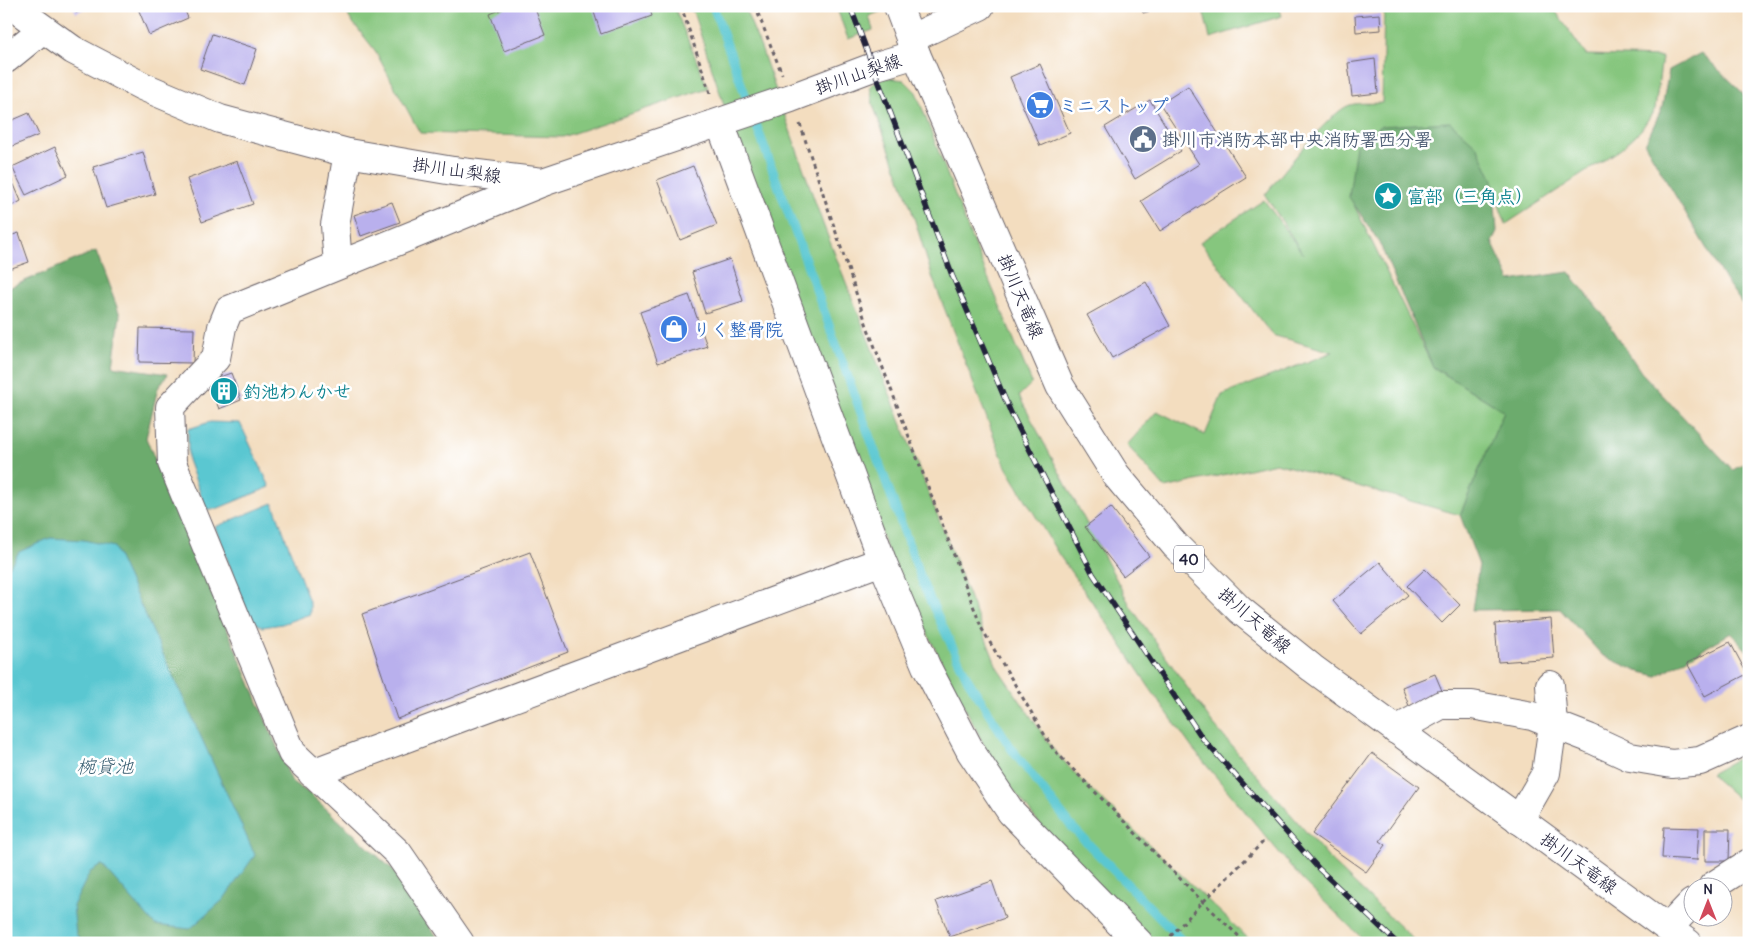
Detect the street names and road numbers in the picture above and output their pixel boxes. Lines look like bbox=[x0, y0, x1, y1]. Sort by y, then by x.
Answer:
street label: 掛川山梨線 bbox=[812, 48, 904, 100]
street label: 掛川山梨線 bbox=[411, 152, 503, 188]
street label: 掛川天竜線 bbox=[993, 250, 1049, 342]
road number: 40 bbox=[1174, 546, 1204, 572]
street label: 掛川天竜線 bbox=[1213, 582, 1297, 658]
street label: 掛川天竜線 bbox=[1536, 827, 1622, 899]

